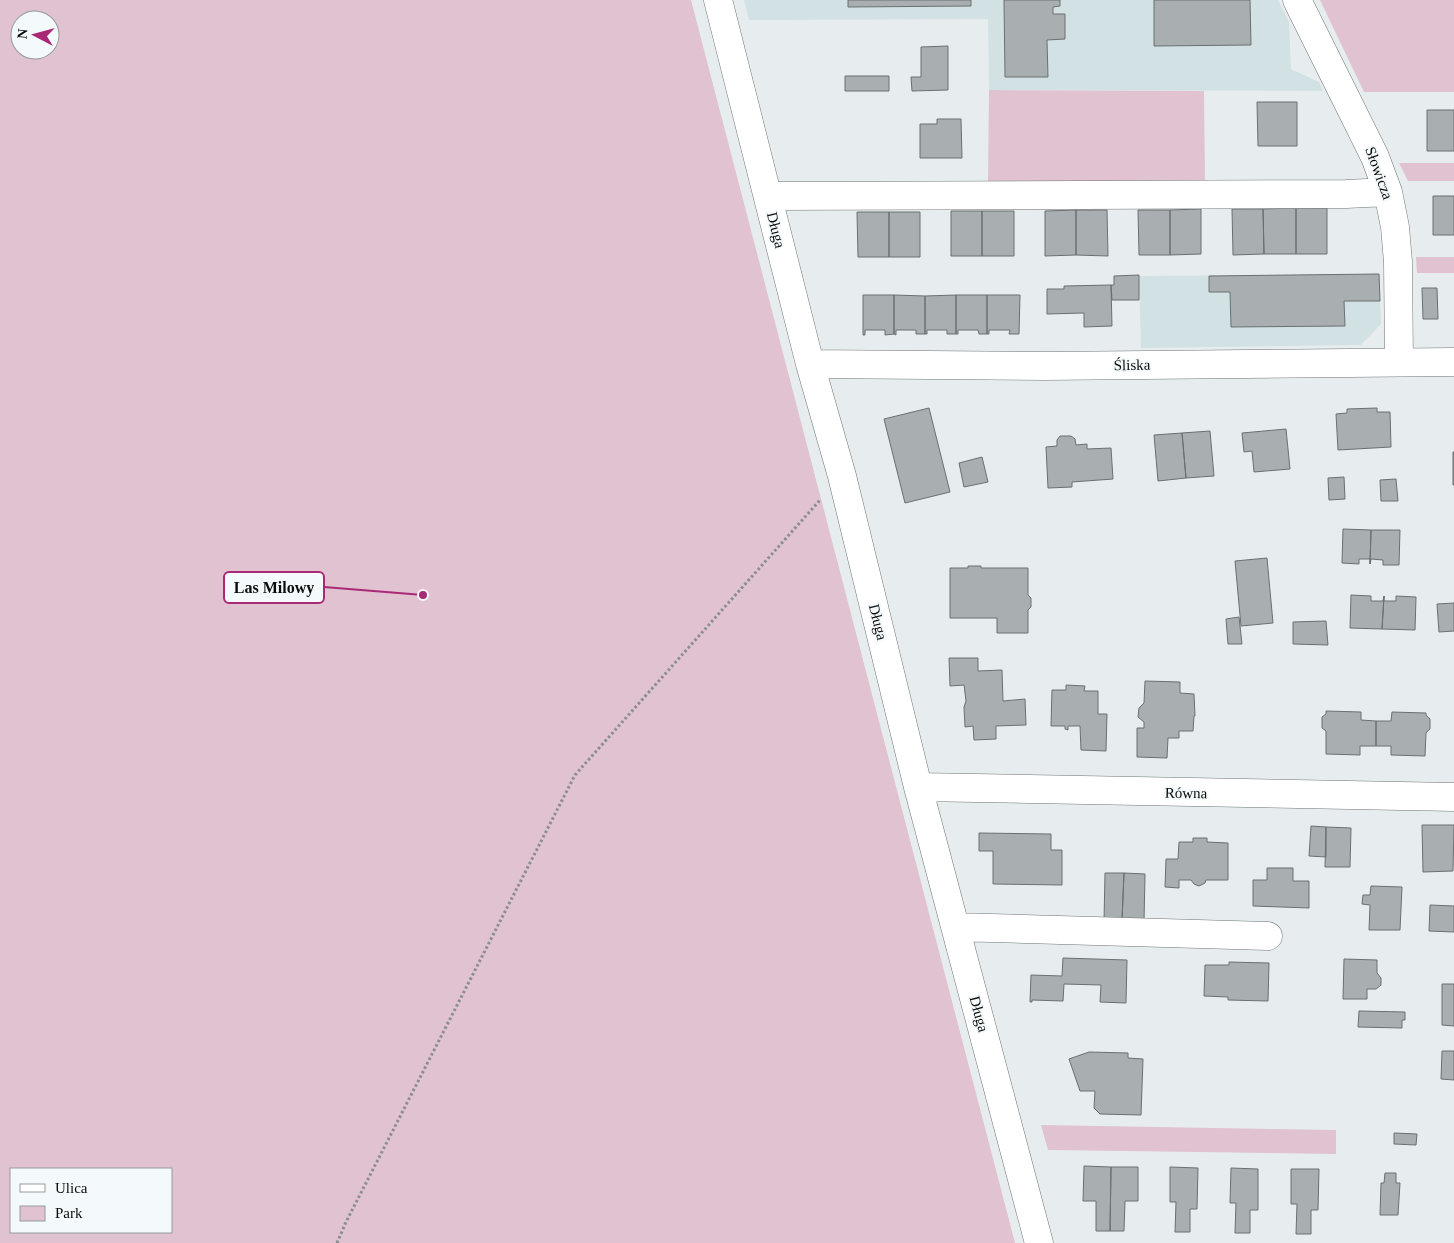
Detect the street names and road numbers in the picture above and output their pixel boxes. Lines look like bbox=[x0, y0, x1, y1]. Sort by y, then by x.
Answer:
street label: Słowicza bbox=[1362, 144, 1396, 202]
street label: Długa bbox=[764, 210, 788, 250]
street label: Śliska bbox=[1114, 357, 1151, 373]
street label: Długa bbox=[866, 602, 890, 642]
street label: Równa bbox=[1165, 785, 1208, 801]
street label: Długa bbox=[967, 994, 992, 1034]

